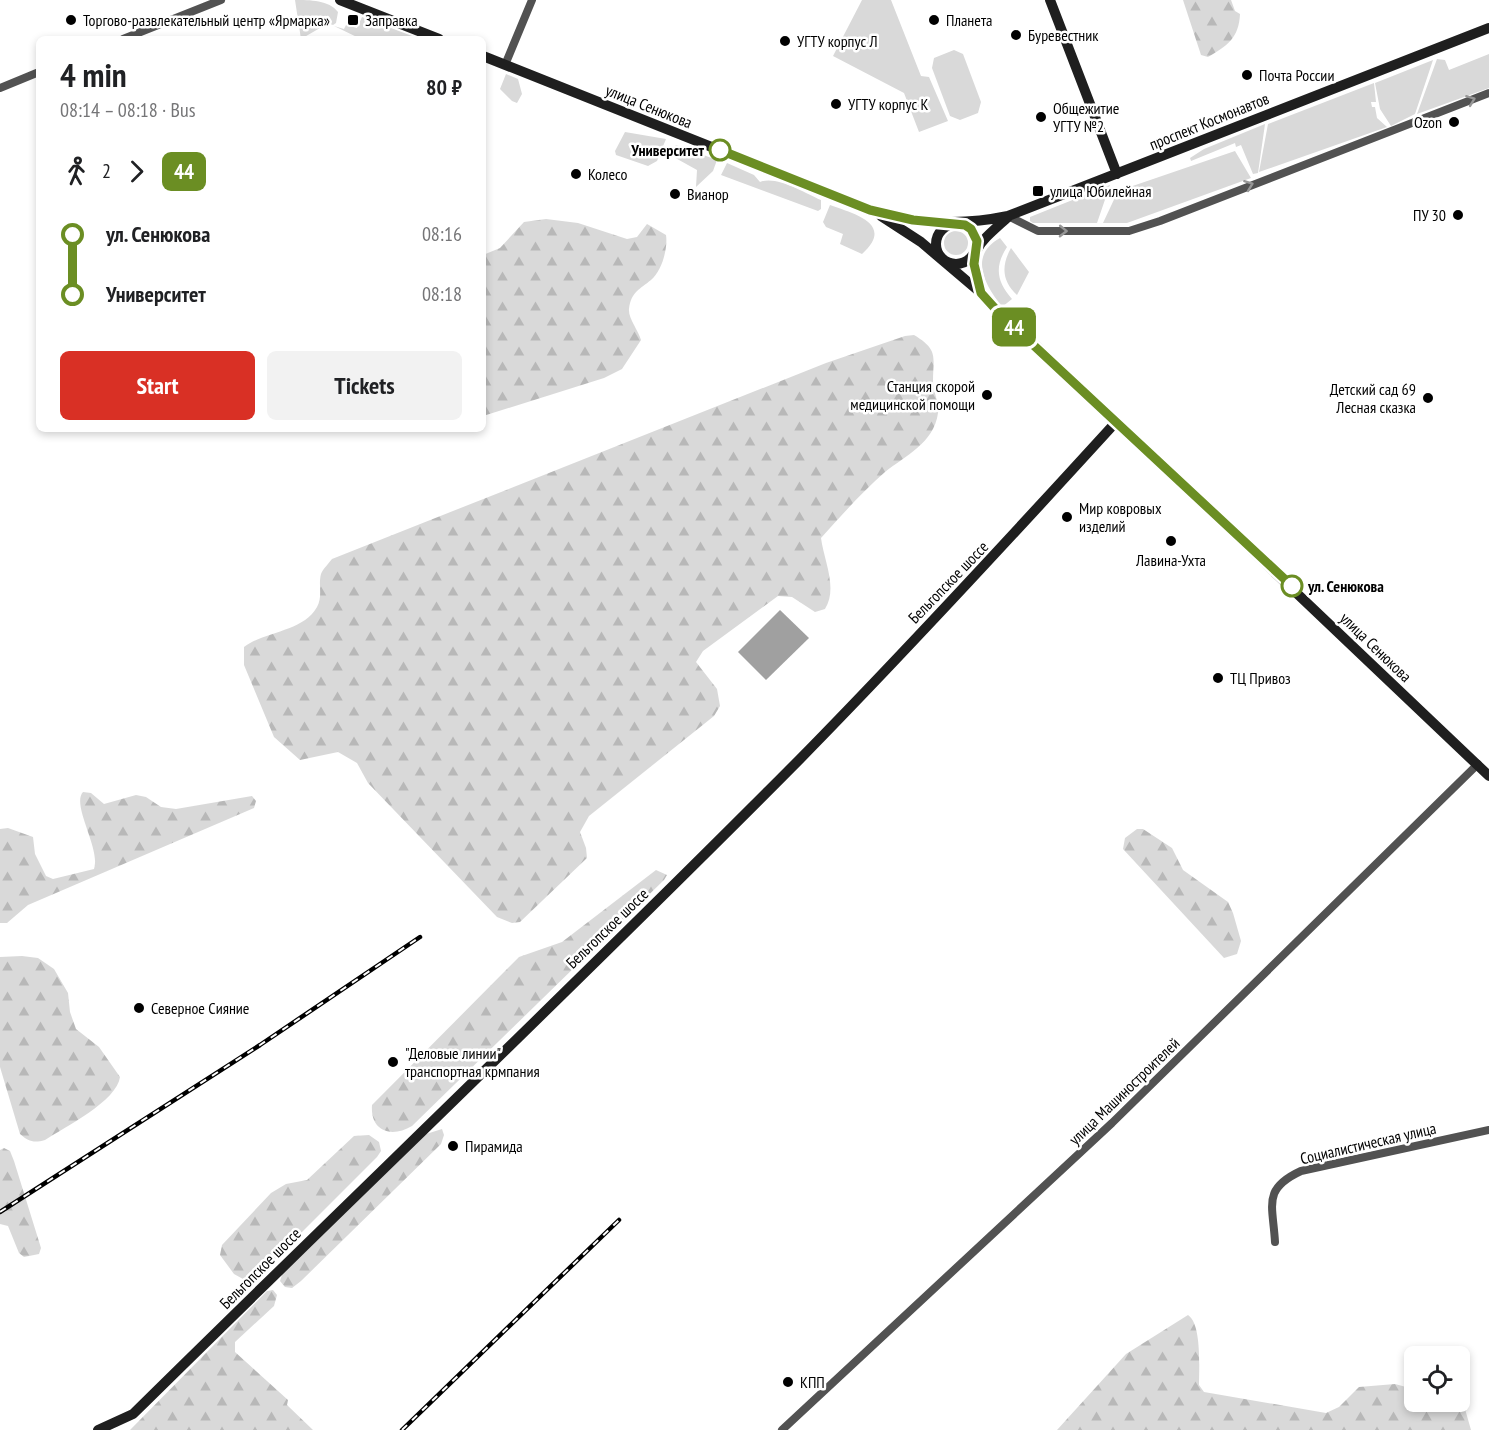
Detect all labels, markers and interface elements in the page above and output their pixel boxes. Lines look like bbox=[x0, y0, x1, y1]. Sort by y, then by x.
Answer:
place label: Торгово-развлекательный центр «Ярмарка» bbox=[83, 10, 330, 30]
place label: Заправка bbox=[365, 10, 418, 30]
place label: Планета bbox=[946, 10, 992, 30]
marker: Торгово-развлекательный центр «Ярмарка» bbox=[64, 13, 78, 27]
marker: Заправка bbox=[346, 13, 360, 27]
marker: Планета bbox=[927, 13, 941, 27]
place label: Буревестник bbox=[1028, 25, 1099, 45]
marker: Буревестник bbox=[1009, 28, 1023, 42]
place label: УГТУ корпус Л bbox=[797, 31, 878, 51]
marker: УГТУ корпус Л bbox=[778, 34, 792, 48]
text: 4 min bbox=[60, 53, 127, 96]
place label: Почта России bbox=[1259, 65, 1334, 85]
marker: Почта России bbox=[1240, 68, 1254, 82]
text: 80 ₽ bbox=[426, 73, 462, 101]
street label: улица Сенюкова bbox=[603, 80, 695, 132]
street label: проспект Космонавтов bbox=[1146, 88, 1272, 154]
place label: УГТУ корпус К bbox=[848, 94, 929, 114]
one-way arrow bbox=[1465, 95, 1475, 108]
text: 08:14 – 08:18 · Bus bbox=[60, 97, 195, 123]
marker: УГТУ корпус К bbox=[829, 97, 843, 111]
place label: Общежитие УГТУ №2 bbox=[1053, 98, 1119, 136]
marker: Общежитие УГТУ №2 bbox=[1034, 110, 1048, 124]
place label: Ozon bbox=[1414, 112, 1442, 132]
marker: Ozon bbox=[1447, 115, 1461, 129]
marker: Университет bbox=[709, 139, 731, 161]
place label: Университет bbox=[630, 140, 704, 160]
icon: walk bbox=[60, 155, 93, 188]
icon: forward bbox=[120, 155, 153, 188]
text: 2 bbox=[102, 158, 111, 184]
text: 44 bbox=[174, 158, 194, 185]
place label: Колесо bbox=[588, 164, 627, 184]
marker: Колесо bbox=[569, 167, 583, 181]
one-way arrow bbox=[1244, 180, 1254, 193]
place label: улица Юбилейная bbox=[1050, 181, 1151, 201]
place label: Вианор bbox=[687, 184, 729, 204]
marker: улица Юбилейная bbox=[1031, 184, 1045, 198]
marker: Вианор bbox=[668, 187, 682, 201]
place label: ПУ 30 bbox=[1413, 205, 1446, 225]
marker: ПУ 30 bbox=[1451, 208, 1465, 222]
text: ул. Сенюкова bbox=[106, 220, 210, 248]
text: 08:16 bbox=[422, 221, 462, 247]
one-way arrow bbox=[1058, 225, 1067, 237]
text: Университет bbox=[106, 280, 206, 308]
text: 08:18 bbox=[422, 281, 462, 307]
line badge: 44 bbox=[987, 308, 1041, 346]
text: 44 bbox=[1004, 314, 1024, 341]
button: Start bbox=[60, 351, 255, 420]
button: Tickets bbox=[267, 351, 462, 420]
place label: Станция скорой медицинской помощи bbox=[850, 376, 975, 414]
place label: Детский сад 69 Лесная сказка bbox=[1330, 379, 1416, 417]
marker: Станция скорой медицинской помощи bbox=[980, 388, 994, 402]
marker: Детский сад 69 Лесная сказка bbox=[1421, 391, 1435, 405]
place label: Мир ковровых изделий bbox=[1079, 498, 1162, 536]
marker: Мир ковровых изделий bbox=[1060, 510, 1074, 524]
marker: Лавина-Ухта bbox=[1164, 534, 1178, 548]
street label: Бельгопское шоссе bbox=[904, 537, 992, 627]
place label: Лавина-Ухта bbox=[1135, 550, 1206, 570]
marker: ул. Сенюкова bbox=[1281, 575, 1303, 597]
place label: ул. Сенюкова bbox=[1307, 576, 1384, 596]
street label: улица Сенюкова bbox=[1336, 608, 1416, 686]
place label: ТЦ Привоз bbox=[1230, 668, 1291, 688]
marker: ТЦ Привоз bbox=[1211, 671, 1225, 685]
street label: Бельгопское шоссе bbox=[562, 884, 652, 972]
place label: Северное Сияние bbox=[151, 998, 249, 1018]
marker: Северное Сияние bbox=[132, 1001, 146, 1015]
street label: улица Машиностроителей bbox=[1064, 1033, 1184, 1149]
place label: "Деловые линии" транспортная крмпания bbox=[405, 1043, 540, 1081]
marker: "Деловые линии" транспортная крмпания bbox=[386, 1055, 400, 1069]
street label: Социалистическая улица bbox=[1298, 1118, 1438, 1168]
place label: Пирамида bbox=[465, 1136, 523, 1156]
marker: Пирамида bbox=[446, 1139, 460, 1153]
street label: Бельгопское шоссе bbox=[215, 1223, 305, 1313]
map controls bbox=[1404, 1346, 1470, 1412]
button: locate bbox=[1404, 1346, 1470, 1412]
place label: КПП bbox=[800, 1372, 825, 1392]
marker: КПП bbox=[781, 1375, 795, 1389]

